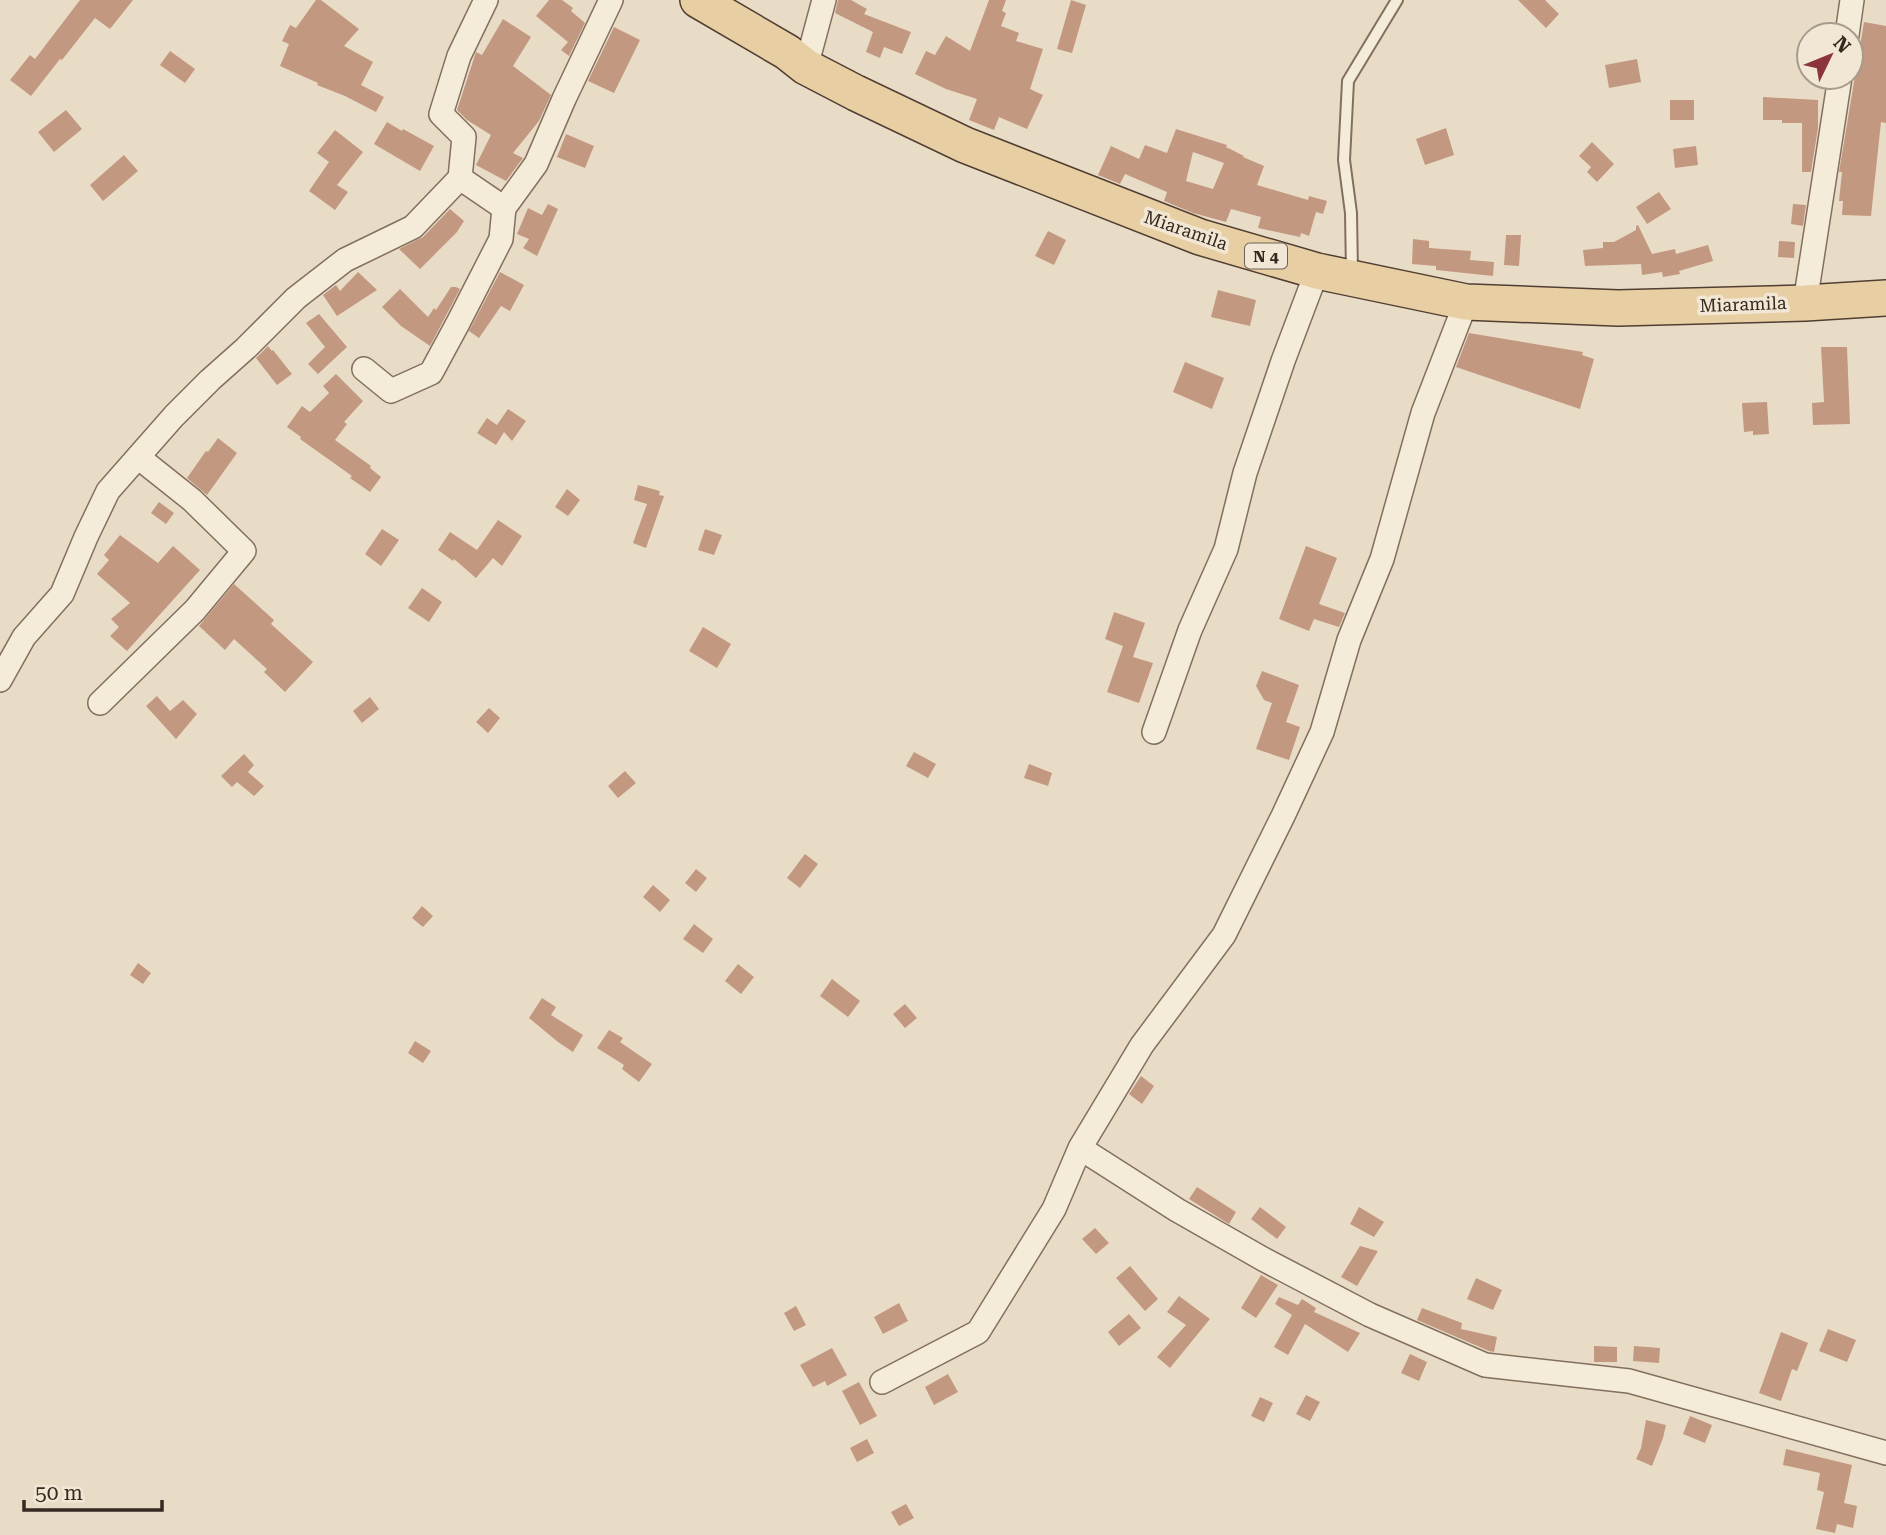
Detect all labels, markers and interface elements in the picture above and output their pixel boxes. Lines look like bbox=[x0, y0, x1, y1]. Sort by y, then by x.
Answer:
north arrow bbox=[1795, 21, 1865, 91]
text: N bbox=[1829, 32, 1856, 58]
street label: Miaramila bbox=[1141, 206, 1231, 254]
road number: N 4 bbox=[1245, 244, 1287, 268]
street label: Miaramila bbox=[1699, 292, 1787, 316]
scale bar bbox=[24, 1468, 163, 1512]
text: 50 m bbox=[35, 1481, 83, 1505]

